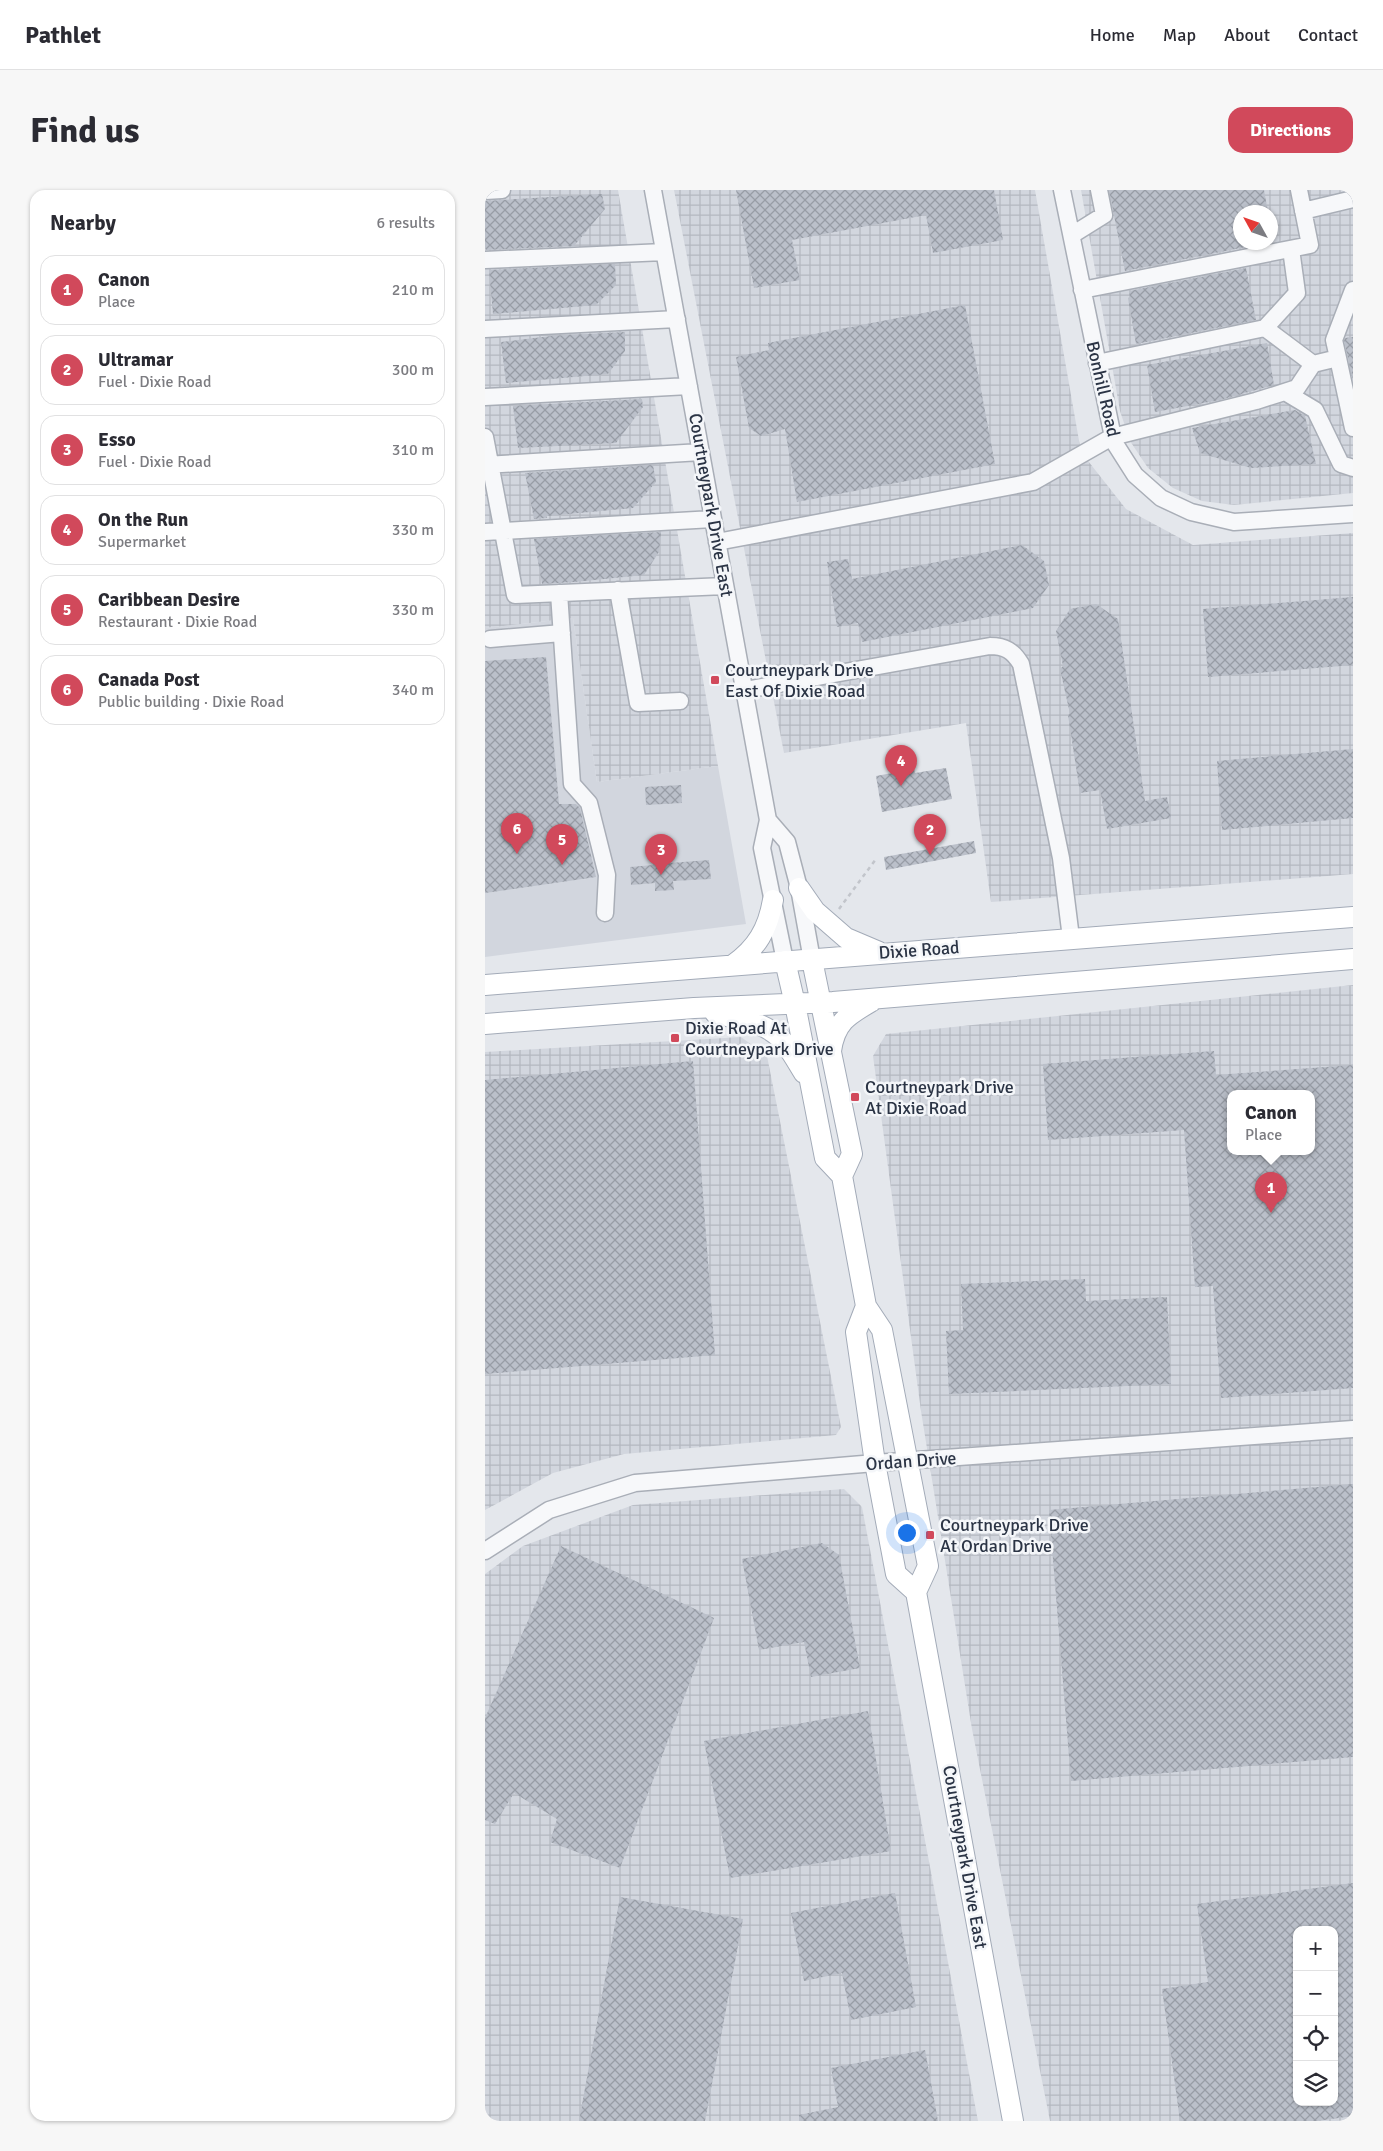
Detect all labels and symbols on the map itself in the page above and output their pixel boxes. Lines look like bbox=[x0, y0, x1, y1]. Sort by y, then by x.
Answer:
north arrow bbox=[1233, 205, 1278, 250]
street label: Bonhill Road bbox=[1081, 339, 1125, 439]
street label: Courtneypark Drive East bbox=[684, 411, 738, 599]
place label: Courtneypark Drive East Of Dixie Road bbox=[725, 659, 874, 702]
marker: Courtneypark Drive East Of Dixie Road bbox=[709, 674, 721, 686]
pin: 4 bbox=[885, 745, 917, 786]
pin: 6 bbox=[501, 813, 533, 854]
pin: 2 bbox=[914, 814, 946, 855]
pin: 5 bbox=[546, 824, 578, 865]
pin: 3 bbox=[645, 834, 677, 875]
street label: Dixie Road bbox=[878, 936, 960, 964]
place label: Dixie Road At Courtneypark Drive bbox=[685, 1017, 834, 1060]
marker: Dixie Road At Courtneypark Drive bbox=[669, 1032, 681, 1044]
place label: Courtneypark Drive At Dixie Road bbox=[865, 1076, 1014, 1119]
marker: Courtneypark Drive At Dixie Road bbox=[849, 1091, 861, 1103]
pin: 1 bbox=[1255, 1172, 1287, 1213]
street label: Ordan Drive bbox=[865, 1447, 957, 1475]
place label: Courtneypark Drive At Ordan Drive bbox=[940, 1514, 1089, 1557]
your location bbox=[894, 1520, 920, 1546]
marker: Courtneypark Drive At Ordan Drive bbox=[924, 1529, 936, 1541]
street label: Courtneypark Drive East bbox=[938, 1763, 992, 1951]

